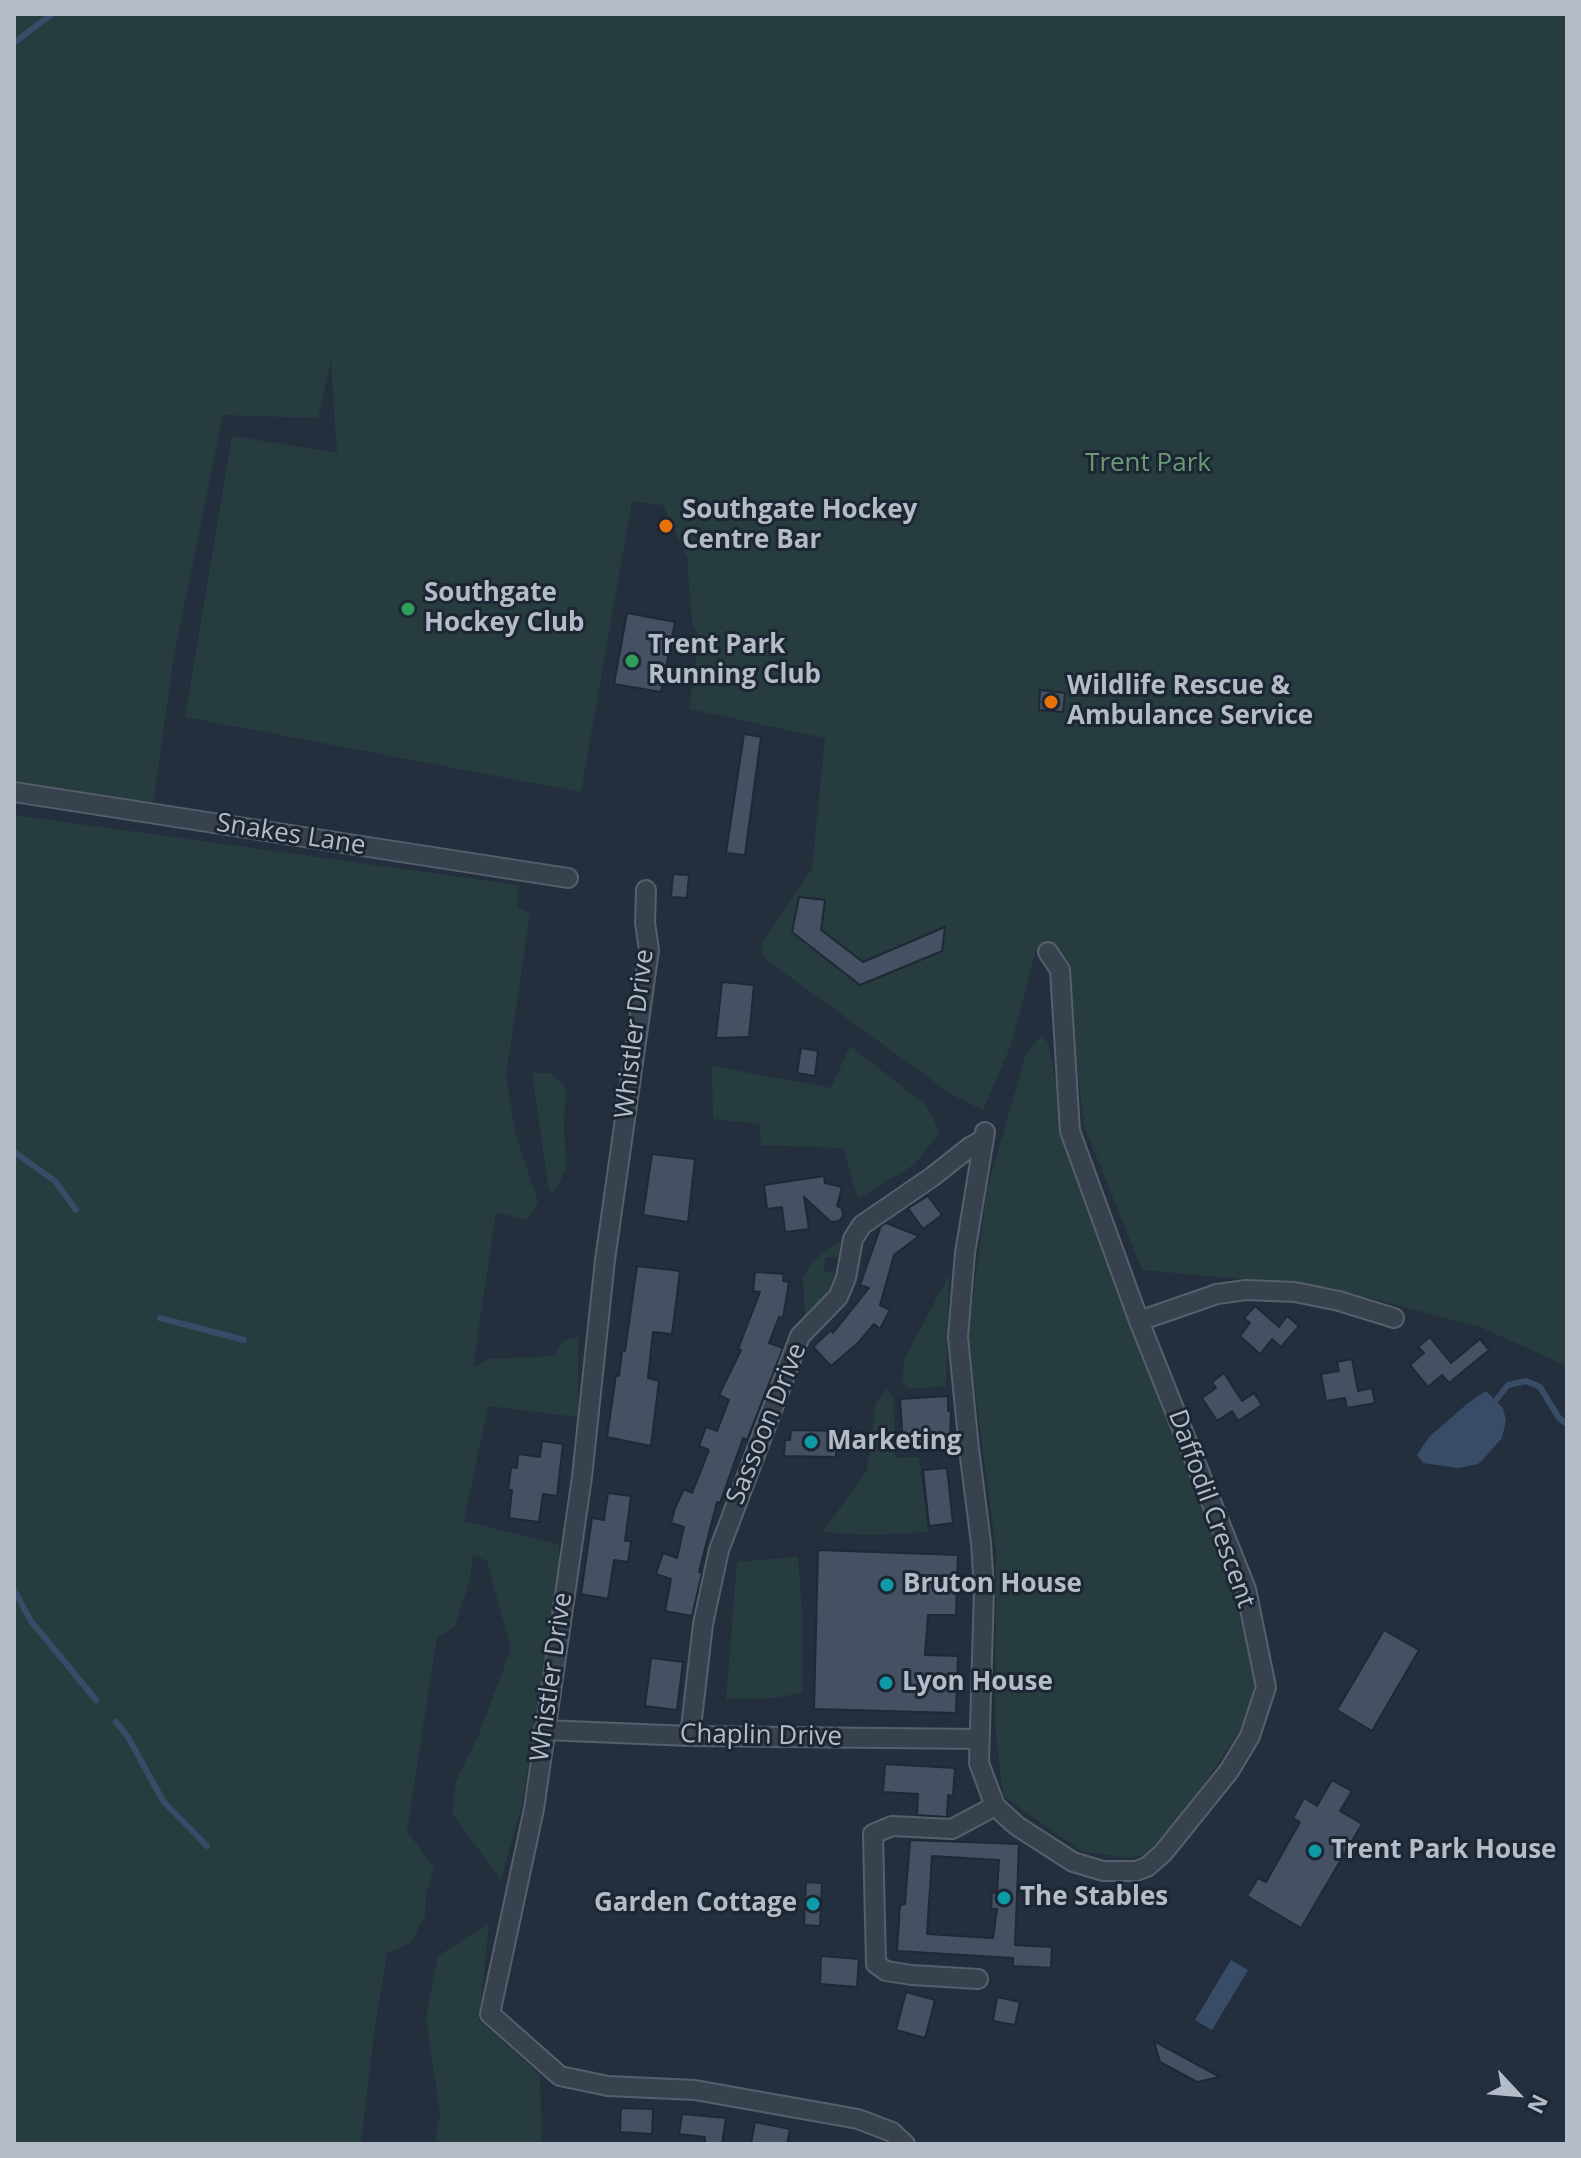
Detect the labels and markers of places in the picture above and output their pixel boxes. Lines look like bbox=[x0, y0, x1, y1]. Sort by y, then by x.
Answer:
place label: Southgate Hockey Centre Bar bbox=[682, 495, 917, 556]
marker: Southgate Hockey Centre Bar bbox=[657, 517, 675, 535]
place label: Southgate Hockey Club bbox=[424, 578, 584, 640]
marker: Southgate Hockey Club bbox=[399, 600, 417, 618]
place label: Trent Park Running Club bbox=[648, 630, 821, 692]
marker: Trent Park Running Club bbox=[623, 652, 641, 670]
place label: Wildlife Rescue & Ambulance Service bbox=[1067, 671, 1313, 732]
marker: Wildlife Rescue & Ambulance Service bbox=[1042, 693, 1060, 711]
place label: Marketing bbox=[827, 1426, 962, 1458]
marker: Marketing bbox=[802, 1433, 820, 1451]
place label: Bruton House bbox=[903, 1569, 1082, 1601]
marker: Bruton House bbox=[878, 1576, 896, 1594]
place label: Lyon House bbox=[902, 1667, 1053, 1699]
marker: Lyon House bbox=[877, 1674, 895, 1692]
place label: Trent Park House bbox=[1331, 1835, 1556, 1867]
marker: Trent Park House bbox=[1306, 1842, 1324, 1860]
place label: The Stables bbox=[1020, 1882, 1168, 1914]
place label: Garden Cottage bbox=[594, 1888, 797, 1920]
marker: The Stables bbox=[995, 1889, 1013, 1907]
marker: Garden Cottage bbox=[804, 1895, 822, 1913]

